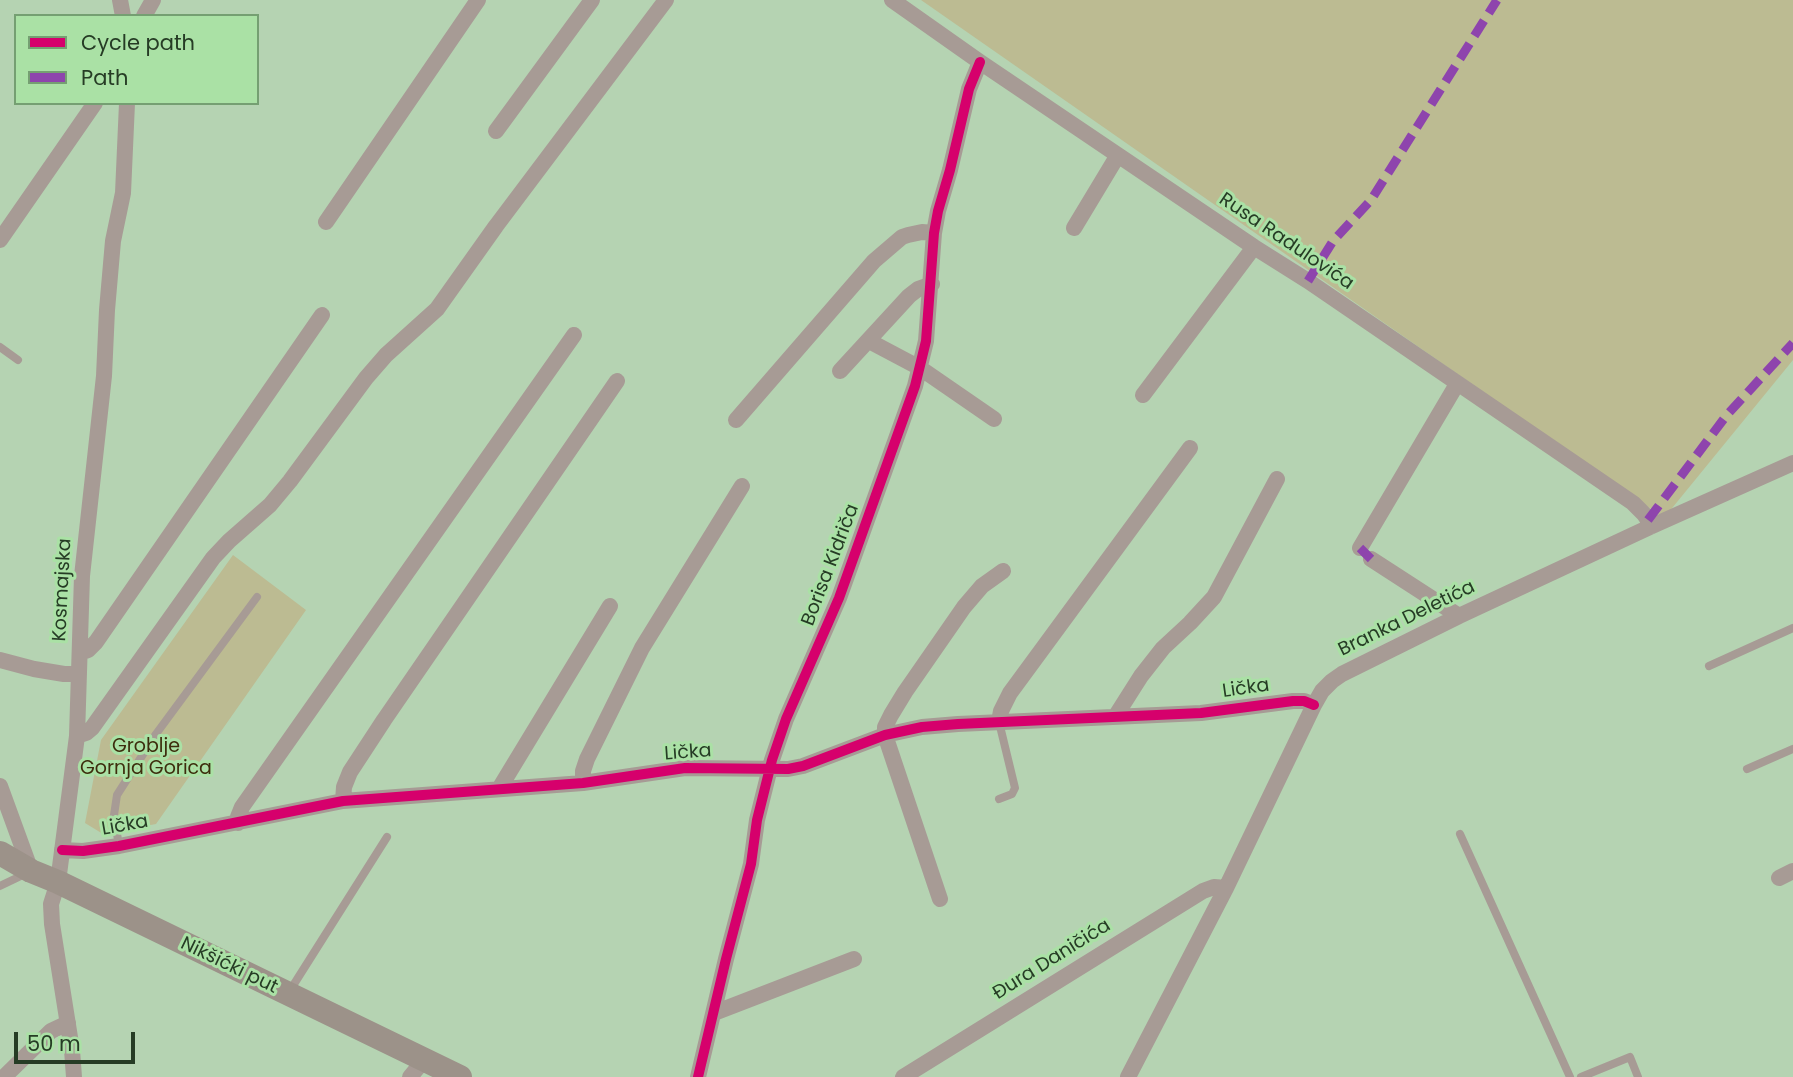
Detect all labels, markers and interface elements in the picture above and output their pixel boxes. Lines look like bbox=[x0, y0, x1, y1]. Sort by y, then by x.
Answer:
legend bbox=[14, 14, 259, 105]
text: Cycle path bbox=[81, 28, 195, 57]
text: Path bbox=[81, 63, 128, 92]
street label: Rusa Radulovića bbox=[1214, 189, 1358, 295]
street label: Borisa Kidriča bbox=[797, 501, 865, 629]
street label: Kosmajska bbox=[49, 538, 77, 642]
street label: Branka Deletića bbox=[1335, 576, 1479, 662]
street label: Lička bbox=[1221, 674, 1271, 704]
park label: Groblje Gornja Gorica bbox=[80, 736, 212, 780]
street label: Lička bbox=[664, 740, 712, 766]
street label: Lička bbox=[100, 811, 150, 841]
street label: Đura Daničića bbox=[989, 915, 1115, 1005]
street label: Nikšićki put bbox=[177, 933, 281, 999]
scale bar bbox=[18, 1018, 138, 1062]
text: 50 m bbox=[27, 1029, 81, 1058]

